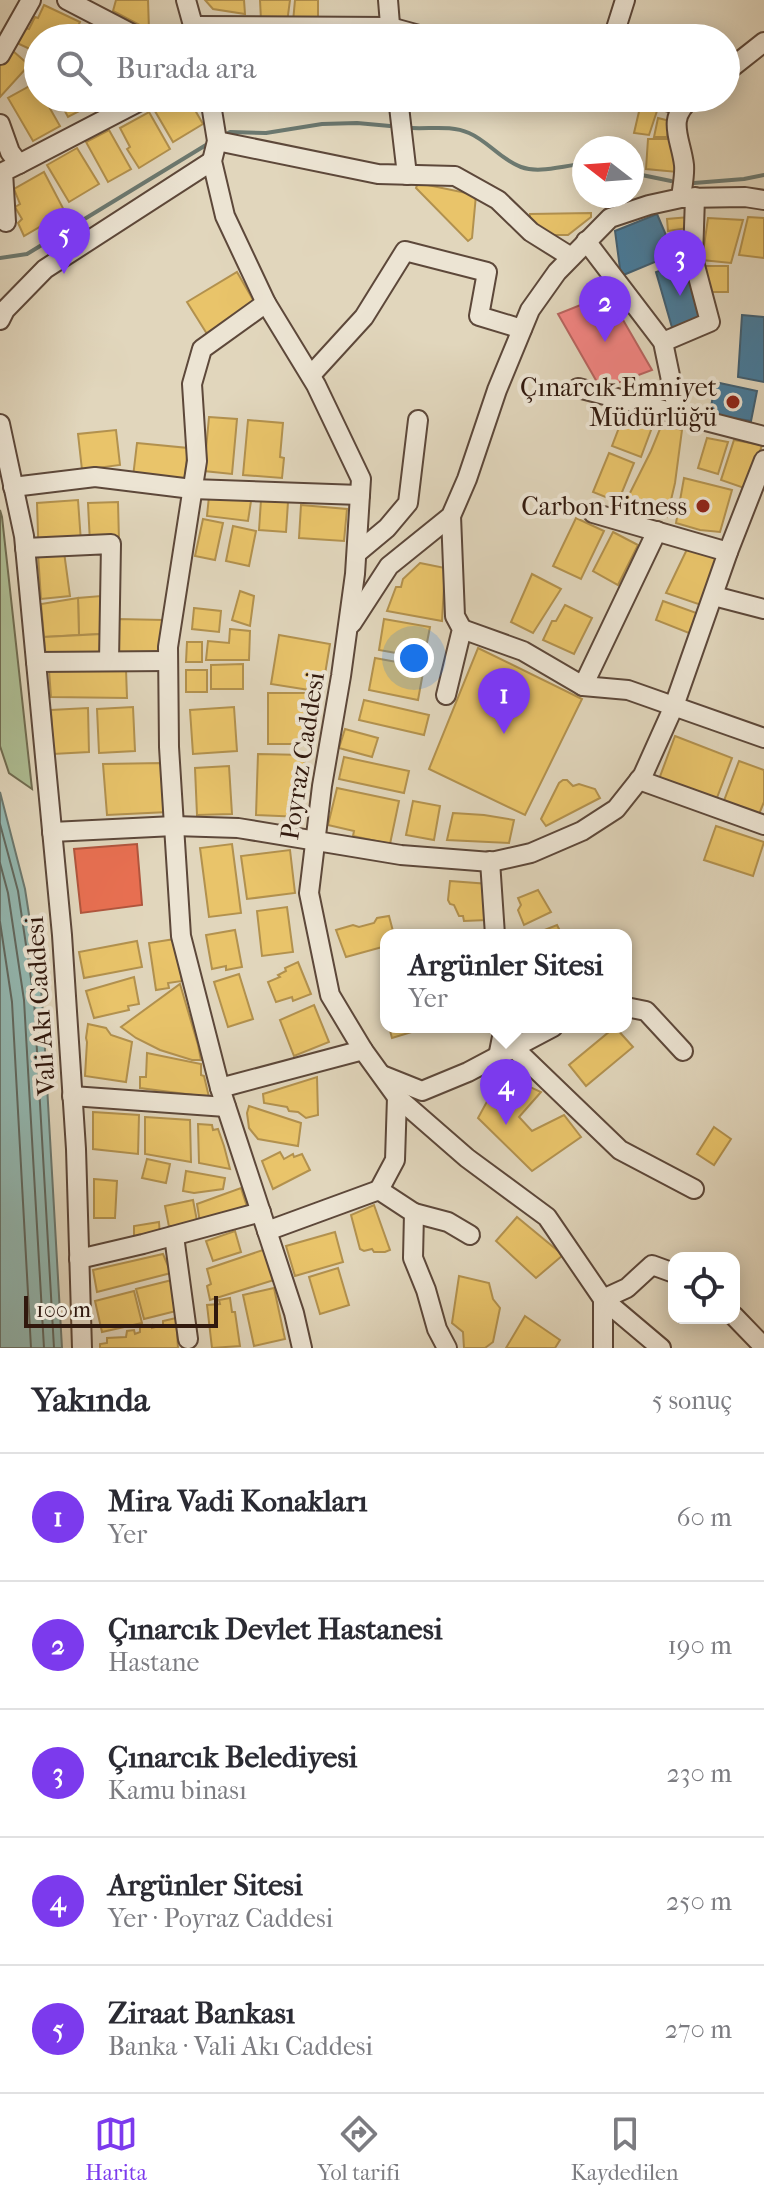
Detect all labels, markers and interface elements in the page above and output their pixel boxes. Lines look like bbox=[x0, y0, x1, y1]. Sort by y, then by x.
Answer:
search box bbox=[24, 24, 740, 112]
icon: search bbox=[52, 46, 96, 90]
text: Burada ara bbox=[116, 51, 256, 86]
north arrow bbox=[572, 136, 644, 208]
pin: 5 bbox=[38, 208, 90, 274]
pin: 3 bbox=[654, 230, 706, 296]
pin: 2 bbox=[579, 276, 631, 342]
place label: Çınarcık Emniyet Müdürlüğü bbox=[520, 372, 718, 433]
marker: Çınarcık Emniyet Müdürlüğü bbox=[724, 393, 742, 411]
place label: Carbon Fitness bbox=[521, 491, 687, 522]
marker: Carbon Fitness bbox=[694, 497, 712, 515]
your location bbox=[394, 638, 434, 678]
pin: 1 bbox=[478, 668, 530, 734]
street label: Poyraz Caddesi bbox=[274, 670, 331, 842]
street label: Vali Akı Caddesi bbox=[19, 915, 62, 1097]
popup bbox=[380, 929, 632, 1033]
text: Argünler Sitesi bbox=[409, 948, 604, 983]
text: Yer bbox=[409, 983, 448, 1014]
pin: 4 bbox=[480, 1059, 532, 1125]
map controls bbox=[668, 1252, 740, 1324]
button: locate bbox=[668, 1252, 740, 1324]
scale bar bbox=[24, 1292, 218, 1328]
text: 100 m bbox=[36, 1297, 91, 1323]
text: Yakında bbox=[32, 1380, 150, 1420]
text: 5 sonuç bbox=[652, 1385, 732, 1416]
text: Mira Vadi Konakları bbox=[108, 1484, 367, 1519]
text: 1 bbox=[53, 1502, 63, 1533]
text: 60 m bbox=[676, 1502, 732, 1533]
text: Yer bbox=[108, 1519, 147, 1550]
text: Çınarcık Devlet Hastanesi bbox=[108, 1612, 443, 1647]
text: 2 bbox=[51, 1630, 65, 1661]
text: 190 m bbox=[668, 1630, 732, 1661]
text: Hastane bbox=[108, 1647, 199, 1678]
text: Çınarcık Belediyesi bbox=[108, 1740, 357, 1775]
text: 3 bbox=[53, 1758, 63, 1789]
text: 230 m bbox=[666, 1758, 732, 1789]
text: Kamu binası bbox=[108, 1775, 247, 1806]
text: Argünler Sitesi bbox=[108, 1868, 303, 1903]
text: 4 bbox=[50, 1886, 66, 1917]
text: 250 m bbox=[666, 1886, 732, 1917]
text: Yer · Poyraz Caddesi bbox=[108, 1903, 333, 1934]
text: Ziraat Bankası bbox=[108, 1996, 295, 2031]
text: 5 bbox=[52, 2014, 64, 2045]
text: 270 m bbox=[665, 2014, 732, 2045]
text: Banka · Vali Akı Caddesi bbox=[108, 2031, 373, 2062]
tab: Harita bbox=[85, 2112, 147, 2186]
tab: Yol tarifi bbox=[318, 2112, 400, 2186]
tab: Kaydedilen bbox=[571, 2112, 679, 2186]

